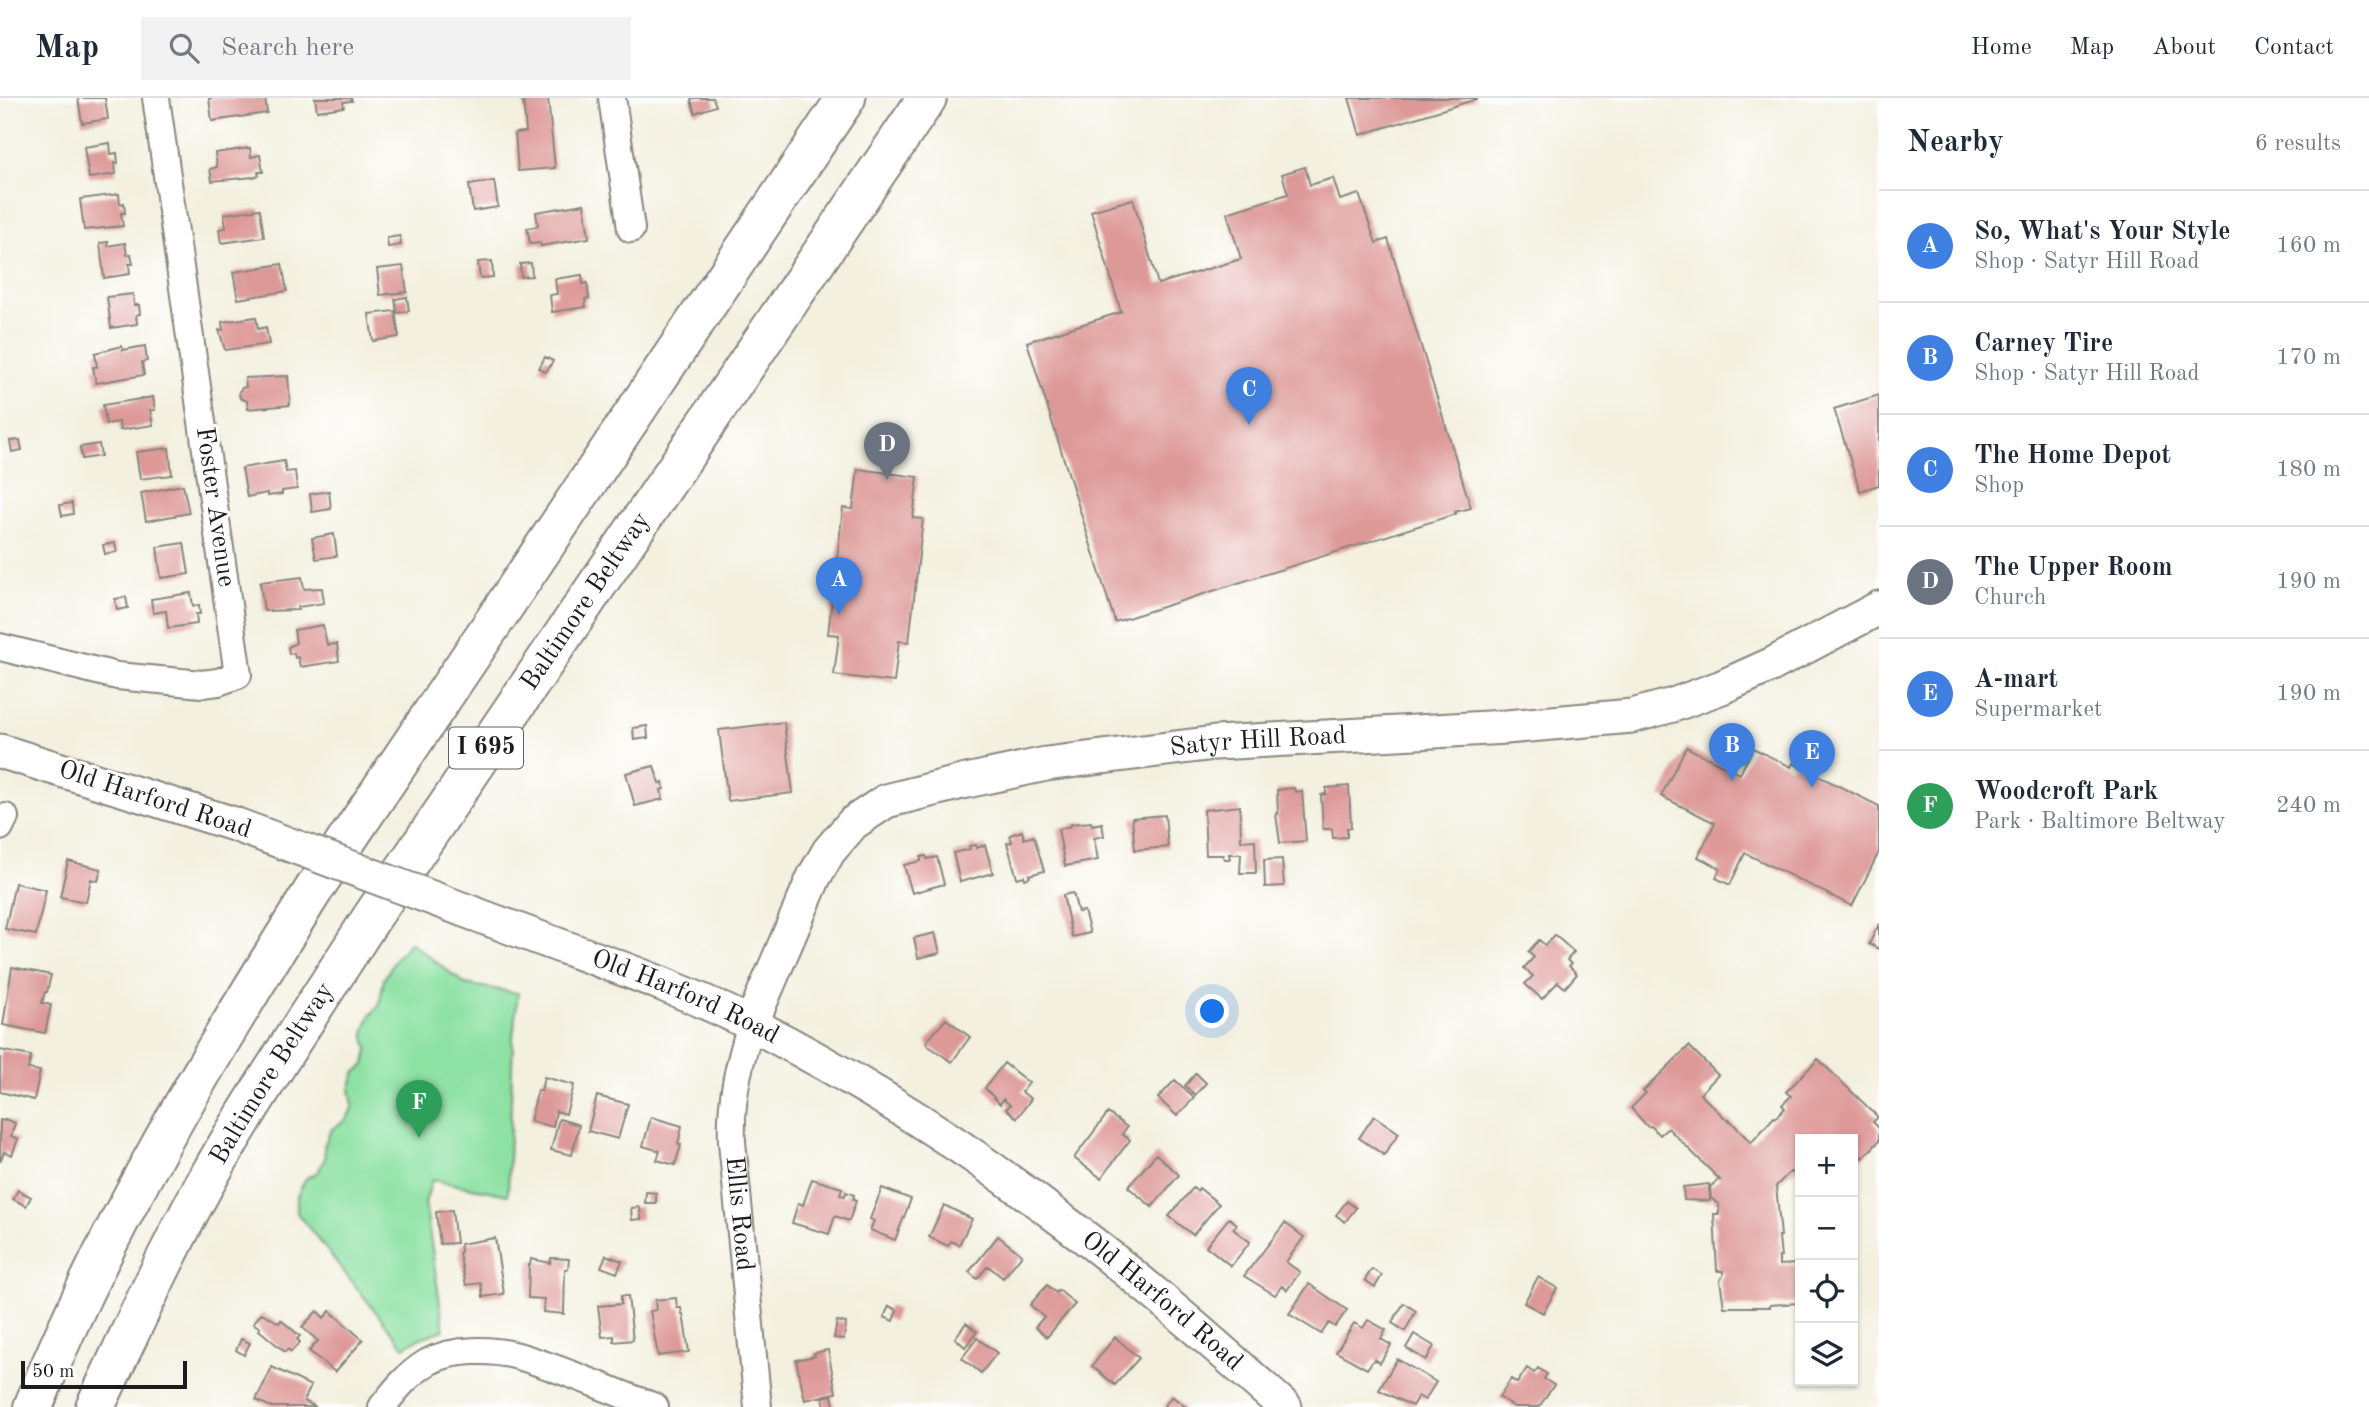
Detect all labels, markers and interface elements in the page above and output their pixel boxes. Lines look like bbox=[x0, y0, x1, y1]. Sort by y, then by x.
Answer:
search box bbox=[141, 17, 631, 80]
icon: search bbox=[165, 29, 203, 67]
text: Map bbox=[35, 32, 99, 65]
text: Search here bbox=[221, 35, 354, 61]
text: Home bbox=[1971, 36, 2032, 60]
text: Map bbox=[2070, 36, 2114, 60]
text: About bbox=[2152, 36, 2216, 60]
text: Contact bbox=[2254, 36, 2334, 60]
text: Nearby bbox=[1907, 128, 2004, 158]
text: 6 results bbox=[2255, 132, 2341, 155]
text: So, What's Your Style bbox=[1974, 219, 2230, 245]
text: A bbox=[1921, 234, 1939, 257]
text: 160 m bbox=[2276, 234, 2341, 257]
text: Shop · Satyr Hill Road bbox=[1974, 250, 2200, 273]
text: Carney Tire bbox=[1974, 331, 2113, 357]
text: B bbox=[1922, 346, 1938, 369]
text: 170 m bbox=[2276, 346, 2341, 369]
text: Shop · Satyr Hill Road bbox=[1974, 362, 2200, 385]
pin: C bbox=[1226, 367, 1272, 425]
pin: D bbox=[864, 422, 910, 480]
street label: Foster Avenue bbox=[191, 425, 239, 589]
text: The Home Depot bbox=[1974, 443, 2171, 469]
text: C bbox=[1922, 458, 1938, 481]
text: 180 m bbox=[2276, 458, 2341, 481]
text: Shop bbox=[1974, 474, 2024, 497]
street label: Baltimore Beltway bbox=[517, 507, 655, 695]
text: The Upper Room bbox=[1974, 555, 2172, 581]
pin: A bbox=[816, 557, 862, 615]
text: D bbox=[1921, 570, 1939, 593]
text: 190 m bbox=[2276, 570, 2341, 593]
text: Church bbox=[1974, 586, 2046, 609]
text: A-mart bbox=[1974, 667, 2058, 693]
text: E bbox=[1922, 682, 1938, 705]
text: 190 m bbox=[2276, 682, 2341, 705]
text: Supermarket bbox=[1974, 698, 2102, 721]
street label: Satyr Hill Road bbox=[1168, 723, 1347, 761]
pin: B bbox=[1709, 723, 1755, 781]
road number: I 695 bbox=[449, 728, 523, 768]
pin: E bbox=[1789, 730, 1835, 788]
street label: Old Harford Road bbox=[55, 757, 255, 843]
text: Woodcroft Park bbox=[1974, 779, 2158, 805]
text: F bbox=[1922, 794, 1938, 817]
text: 240 m bbox=[2276, 794, 2341, 817]
text: Park · Baltimore Beltway bbox=[1974, 810, 2226, 833]
street label: Old Harford Road bbox=[588, 945, 783, 1049]
street label: Baltimore Beltway bbox=[206, 978, 339, 1169]
your location bbox=[1195, 994, 1229, 1028]
pin: F bbox=[396, 1080, 442, 1138]
map controls bbox=[1795, 1134, 1858, 1386]
button: + bbox=[1795, 1134, 1858, 1197]
street label: Ellis Road bbox=[720, 1155, 758, 1272]
button: − bbox=[1795, 1197, 1858, 1260]
street label: Old Harford Road bbox=[1077, 1227, 1247, 1376]
button: locate bbox=[1795, 1260, 1858, 1323]
button: layers bbox=[1795, 1323, 1858, 1386]
scale bar bbox=[21, 1358, 187, 1390]
text: 50 m bbox=[32, 1363, 74, 1382]

